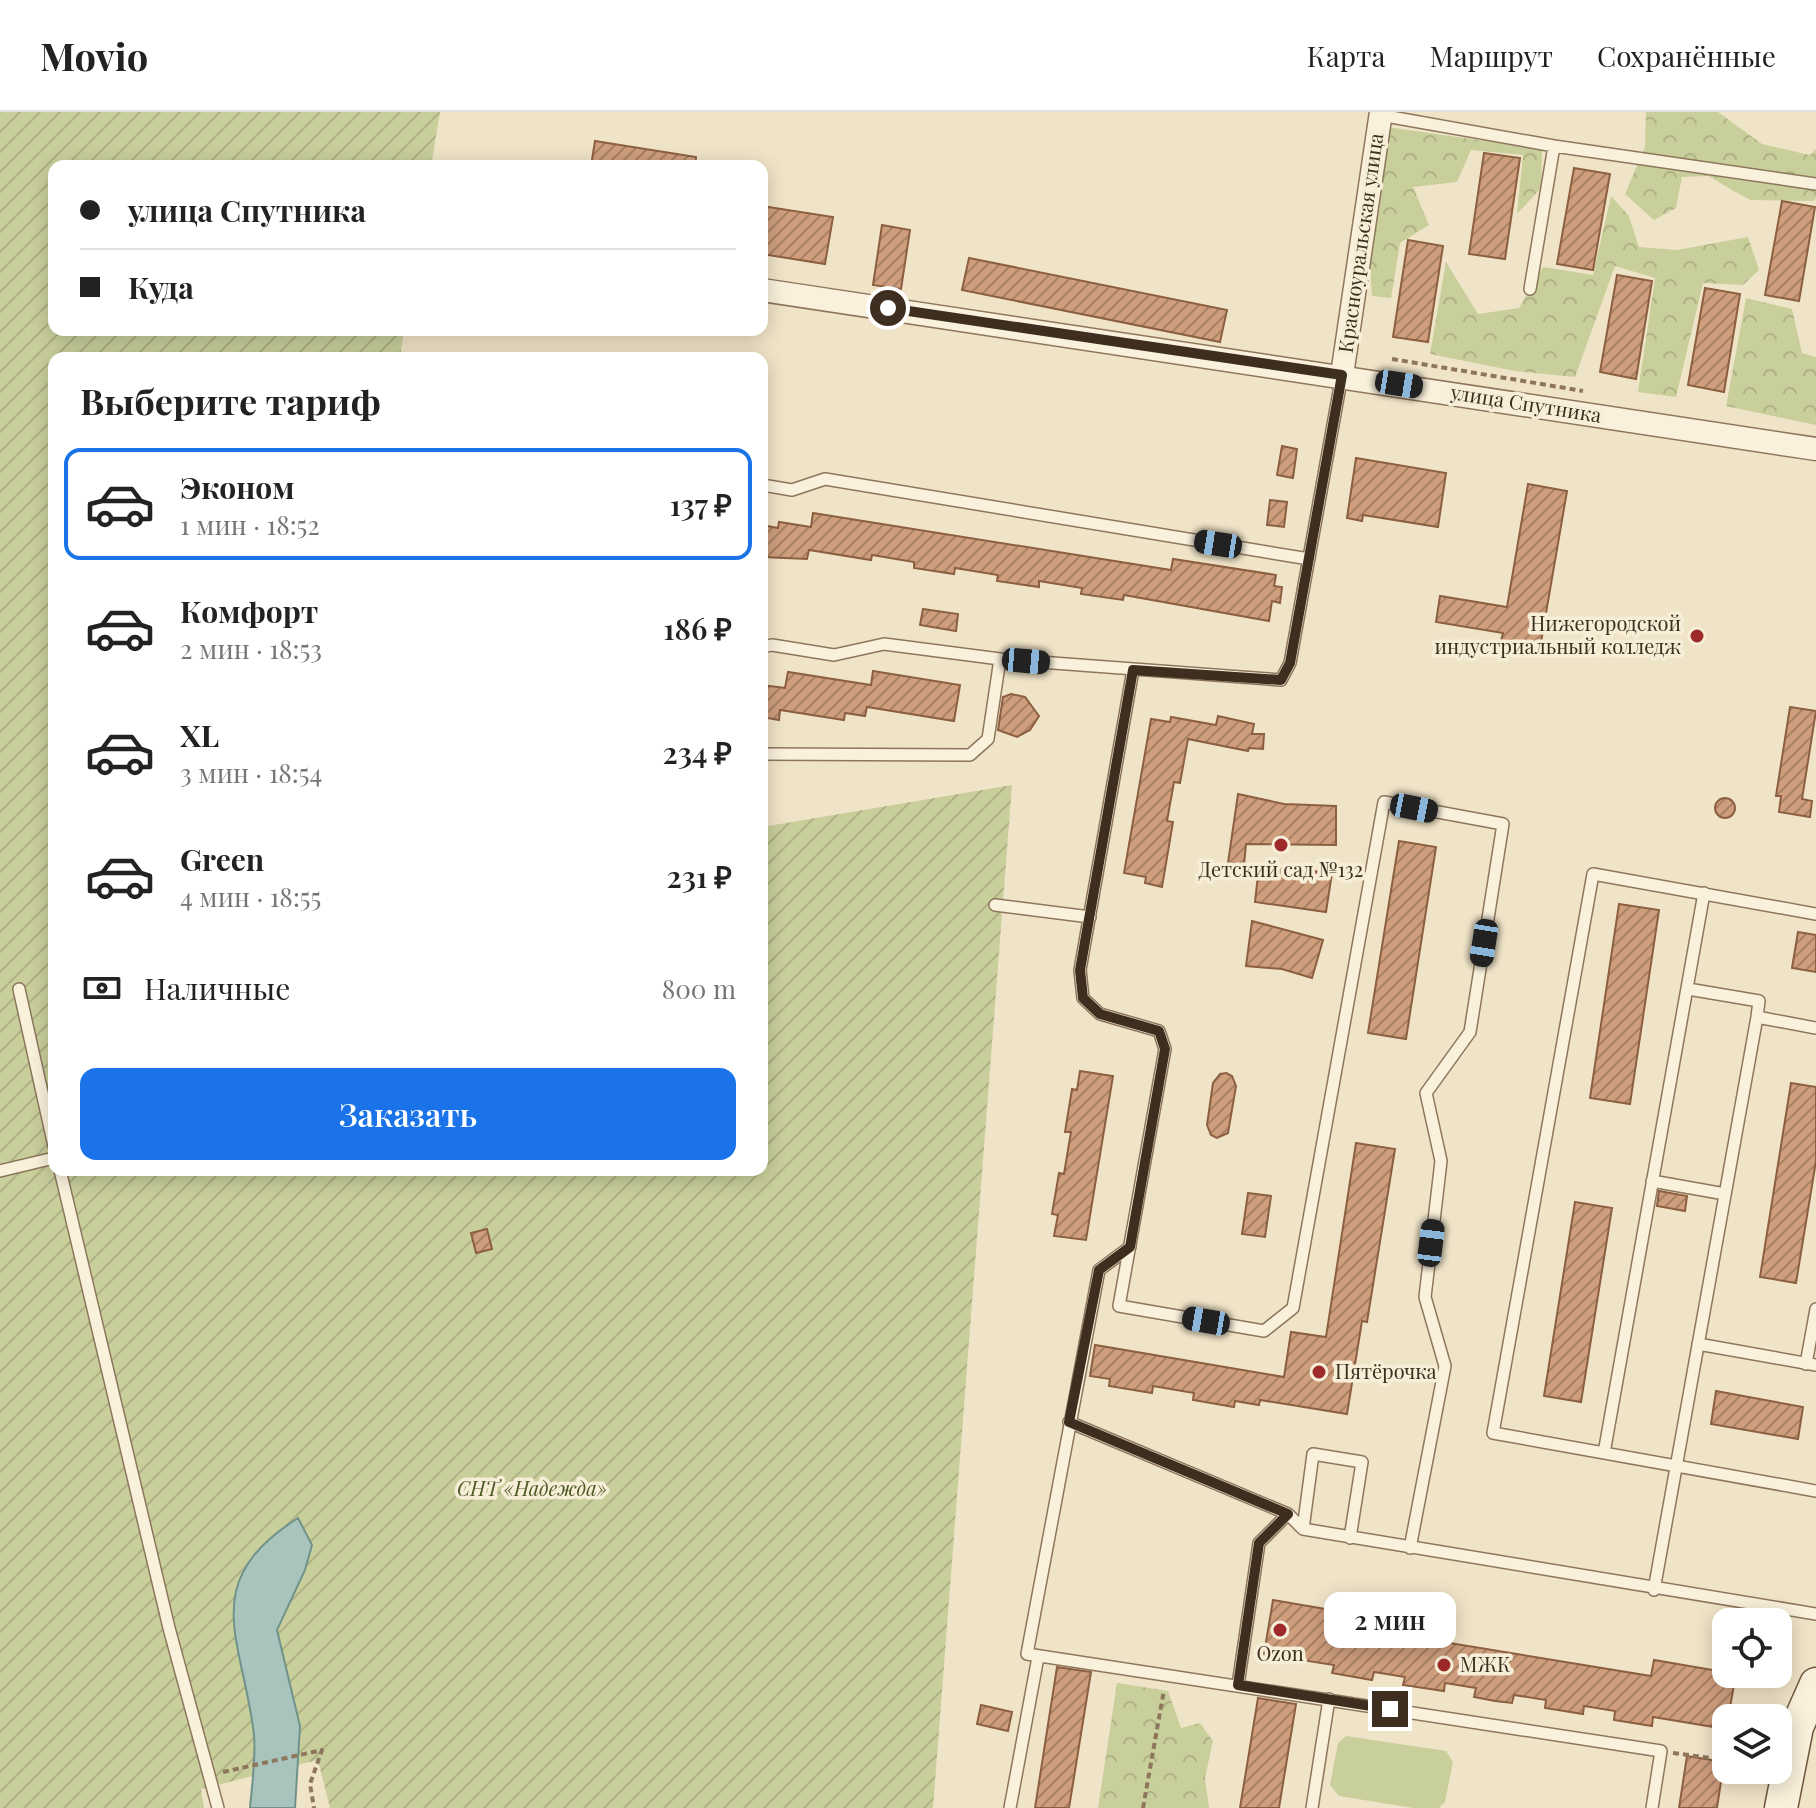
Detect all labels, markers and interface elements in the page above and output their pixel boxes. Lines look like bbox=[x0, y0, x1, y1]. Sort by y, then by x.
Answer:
text: Movio bbox=[40, 30, 148, 81]
text: Карта bbox=[1307, 37, 1385, 74]
text: Маршрут bbox=[1429, 37, 1553, 74]
text: Сохранённые bbox=[1597, 37, 1776, 74]
street label: Красноуральская улица bbox=[1331, 131, 1388, 354]
text: улица Спутника bbox=[128, 190, 366, 230]
text: Куда bbox=[128, 267, 194, 307]
route start bbox=[870, 290, 906, 326]
car bbox=[1373, 368, 1425, 400]
text: Выберите тариф bbox=[80, 376, 381, 424]
street label: улица Спутника bbox=[1448, 377, 1604, 428]
text: Эконом bbox=[180, 467, 295, 507]
icon: car bbox=[84, 468, 156, 540]
text: 137 ₽ bbox=[669, 484, 732, 524]
text: 1 мин · 18:52 bbox=[180, 507, 320, 542]
car bbox=[1192, 528, 1244, 560]
text: Комфорт bbox=[180, 591, 318, 631]
icon: car bbox=[84, 592, 156, 664]
text: 186 ₽ bbox=[663, 608, 732, 648]
place label: Нижегородской индустриальный колледж bbox=[1435, 609, 1681, 659]
marker: Нижегородской индустриальный колледж bbox=[1688, 627, 1706, 645]
text: 2 мин · 18:53 bbox=[180, 631, 322, 666]
car bbox=[1001, 647, 1051, 675]
text: XL bbox=[180, 715, 219, 755]
icon: car bbox=[84, 716, 156, 788]
text: 234 ₽ bbox=[663, 732, 732, 772]
text: 3 мин · 18:54 bbox=[180, 755, 322, 790]
car bbox=[1388, 792, 1440, 824]
marker: Детский сад №132 bbox=[1272, 836, 1290, 854]
text: Green bbox=[180, 839, 264, 879]
icon: car bbox=[84, 840, 156, 912]
place label: Детский сад №132 bbox=[1199, 855, 1363, 882]
text: 231 ₽ bbox=[666, 856, 732, 896]
text: 4 мин · 18:55 bbox=[180, 879, 321, 914]
car bbox=[1468, 917, 1500, 969]
icon: cash bbox=[80, 966, 124, 1010]
text: Наличные bbox=[144, 968, 290, 1008]
text: 800 m bbox=[662, 971, 736, 1006]
button: Заказать bbox=[80, 1068, 736, 1160]
car bbox=[1416, 1218, 1446, 1268]
car bbox=[1180, 1305, 1232, 1337]
place label: Пятёрочка bbox=[1335, 1357, 1437, 1384]
marker: Пятёрочка bbox=[1310, 1363, 1328, 1381]
park label: СНТ «Надежда» bbox=[457, 1474, 607, 1501]
callout: 2 мин bbox=[1324, 1593, 1456, 1649]
text: 2 мин bbox=[1354, 1602, 1426, 1637]
map controls bbox=[1712, 1608, 1792, 1784]
button: locate bbox=[1712, 1608, 1792, 1688]
marker: Ozon bbox=[1271, 1621, 1289, 1639]
place label: Ozon bbox=[1256, 1639, 1304, 1666]
place label: МЖК bbox=[1460, 1650, 1511, 1677]
marker: МЖК bbox=[1435, 1656, 1453, 1674]
route end bbox=[1372, 1691, 1408, 1727]
button: layers bbox=[1712, 1704, 1792, 1784]

